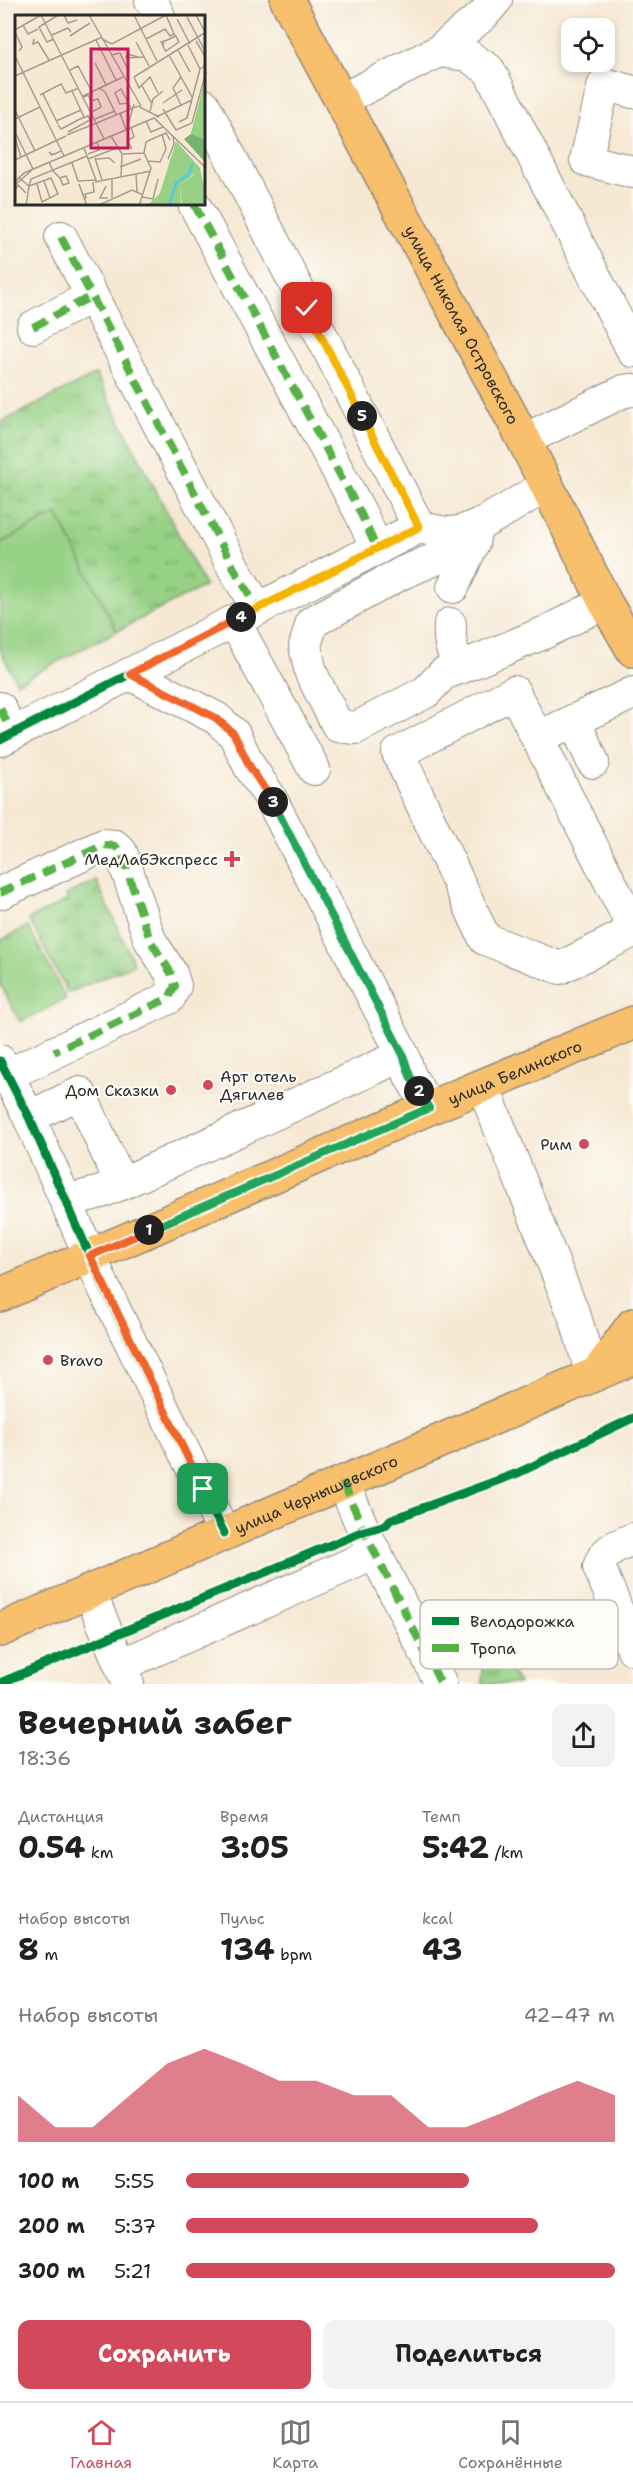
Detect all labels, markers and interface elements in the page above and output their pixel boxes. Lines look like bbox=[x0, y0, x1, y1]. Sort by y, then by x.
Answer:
inset map bbox=[15, 15, 206, 206]
map controls bbox=[561, 18, 615, 72]
button: locate bbox=[561, 18, 615, 72]
street label: улица Николая Островского bbox=[399, 222, 524, 428]
pin bbox=[281, 282, 332, 333]
icon: check bbox=[290, 291, 323, 324]
pin: 5 bbox=[347, 401, 377, 431]
text: 5 bbox=[357, 405, 367, 426]
pin: 4 bbox=[226, 602, 256, 632]
text: 4 bbox=[235, 606, 247, 627]
pin: 3 bbox=[258, 787, 288, 817]
text: 3 bbox=[267, 791, 279, 812]
place label: МедЛабЭкспресс bbox=[84, 849, 218, 870]
marker: МедЛабЭкспресс bbox=[223, 850, 241, 868]
street label: улица Белинского bbox=[445, 1035, 585, 1110]
place label: Арт отель Дягилев bbox=[220, 1066, 297, 1105]
pin: 2 bbox=[404, 1076, 434, 1106]
marker: Арт отель Дягилев bbox=[201, 1078, 215, 1092]
place label: Дом Сказки bbox=[65, 1080, 159, 1101]
text: 2 bbox=[413, 1080, 425, 1101]
marker: Дом Сказки bbox=[164, 1083, 178, 1097]
place label: Рим bbox=[540, 1134, 572, 1155]
marker: Рим bbox=[577, 1137, 591, 1151]
pin: 1 bbox=[134, 1215, 164, 1245]
text: 1 bbox=[145, 1219, 153, 1240]
place label: Bravo bbox=[60, 1350, 103, 1371]
marker: Bravo bbox=[41, 1353, 55, 1367]
street label: улица Чернышевского bbox=[231, 1450, 401, 1539]
pin bbox=[177, 1463, 228, 1514]
icon: arrive bbox=[186, 1472, 219, 1505]
legend bbox=[420, 1600, 618, 1669]
text: Велодорожка bbox=[470, 1611, 575, 1632]
text: Тропа bbox=[470, 1638, 516, 1659]
text: Вечерний забег bbox=[18, 1700, 292, 1745]
button: share bbox=[552, 1704, 615, 1767]
text: 18:36 bbox=[18, 1745, 71, 1771]
text: Дистанция bbox=[18, 1806, 104, 1827]
text: Время bbox=[220, 1806, 269, 1827]
text: Темп bbox=[422, 1806, 461, 1827]
text: 0.54 bbox=[18, 1827, 85, 1868]
text: 3:05 bbox=[220, 1827, 289, 1868]
text: 5:42 bbox=[422, 1827, 489, 1868]
text: km bbox=[85, 1842, 113, 1863]
text: /km bbox=[489, 1842, 523, 1863]
text: Набор высоты bbox=[18, 1908, 130, 1929]
text: Пульс bbox=[220, 1908, 265, 1929]
text: kcal bbox=[422, 1908, 453, 1929]
text: 8 bbox=[18, 1929, 39, 1970]
text: 134 bbox=[220, 1929, 275, 1970]
text: 43 bbox=[422, 1929, 462, 1970]
text: m bbox=[39, 1944, 58, 1965]
text: bpm bbox=[275, 1944, 312, 1965]
text: Набор высоты bbox=[18, 2002, 158, 2028]
text: 42–47 m bbox=[524, 2002, 615, 2028]
text: 100 m bbox=[18, 2168, 80, 2194]
text: 5:55 bbox=[114, 2168, 154, 2194]
text: 200 m bbox=[18, 2213, 85, 2239]
text: 5:37 bbox=[114, 2213, 156, 2239]
text: 300 m bbox=[18, 2258, 85, 2284]
text: 5:21 bbox=[114, 2258, 151, 2284]
button: Сохранить bbox=[18, 2320, 311, 2389]
button: Поделиться bbox=[323, 2320, 615, 2389]
tab: Главная bbox=[70, 2416, 132, 2473]
tab: Карта bbox=[272, 2416, 318, 2473]
tab: Сохранённые bbox=[458, 2416, 563, 2473]

